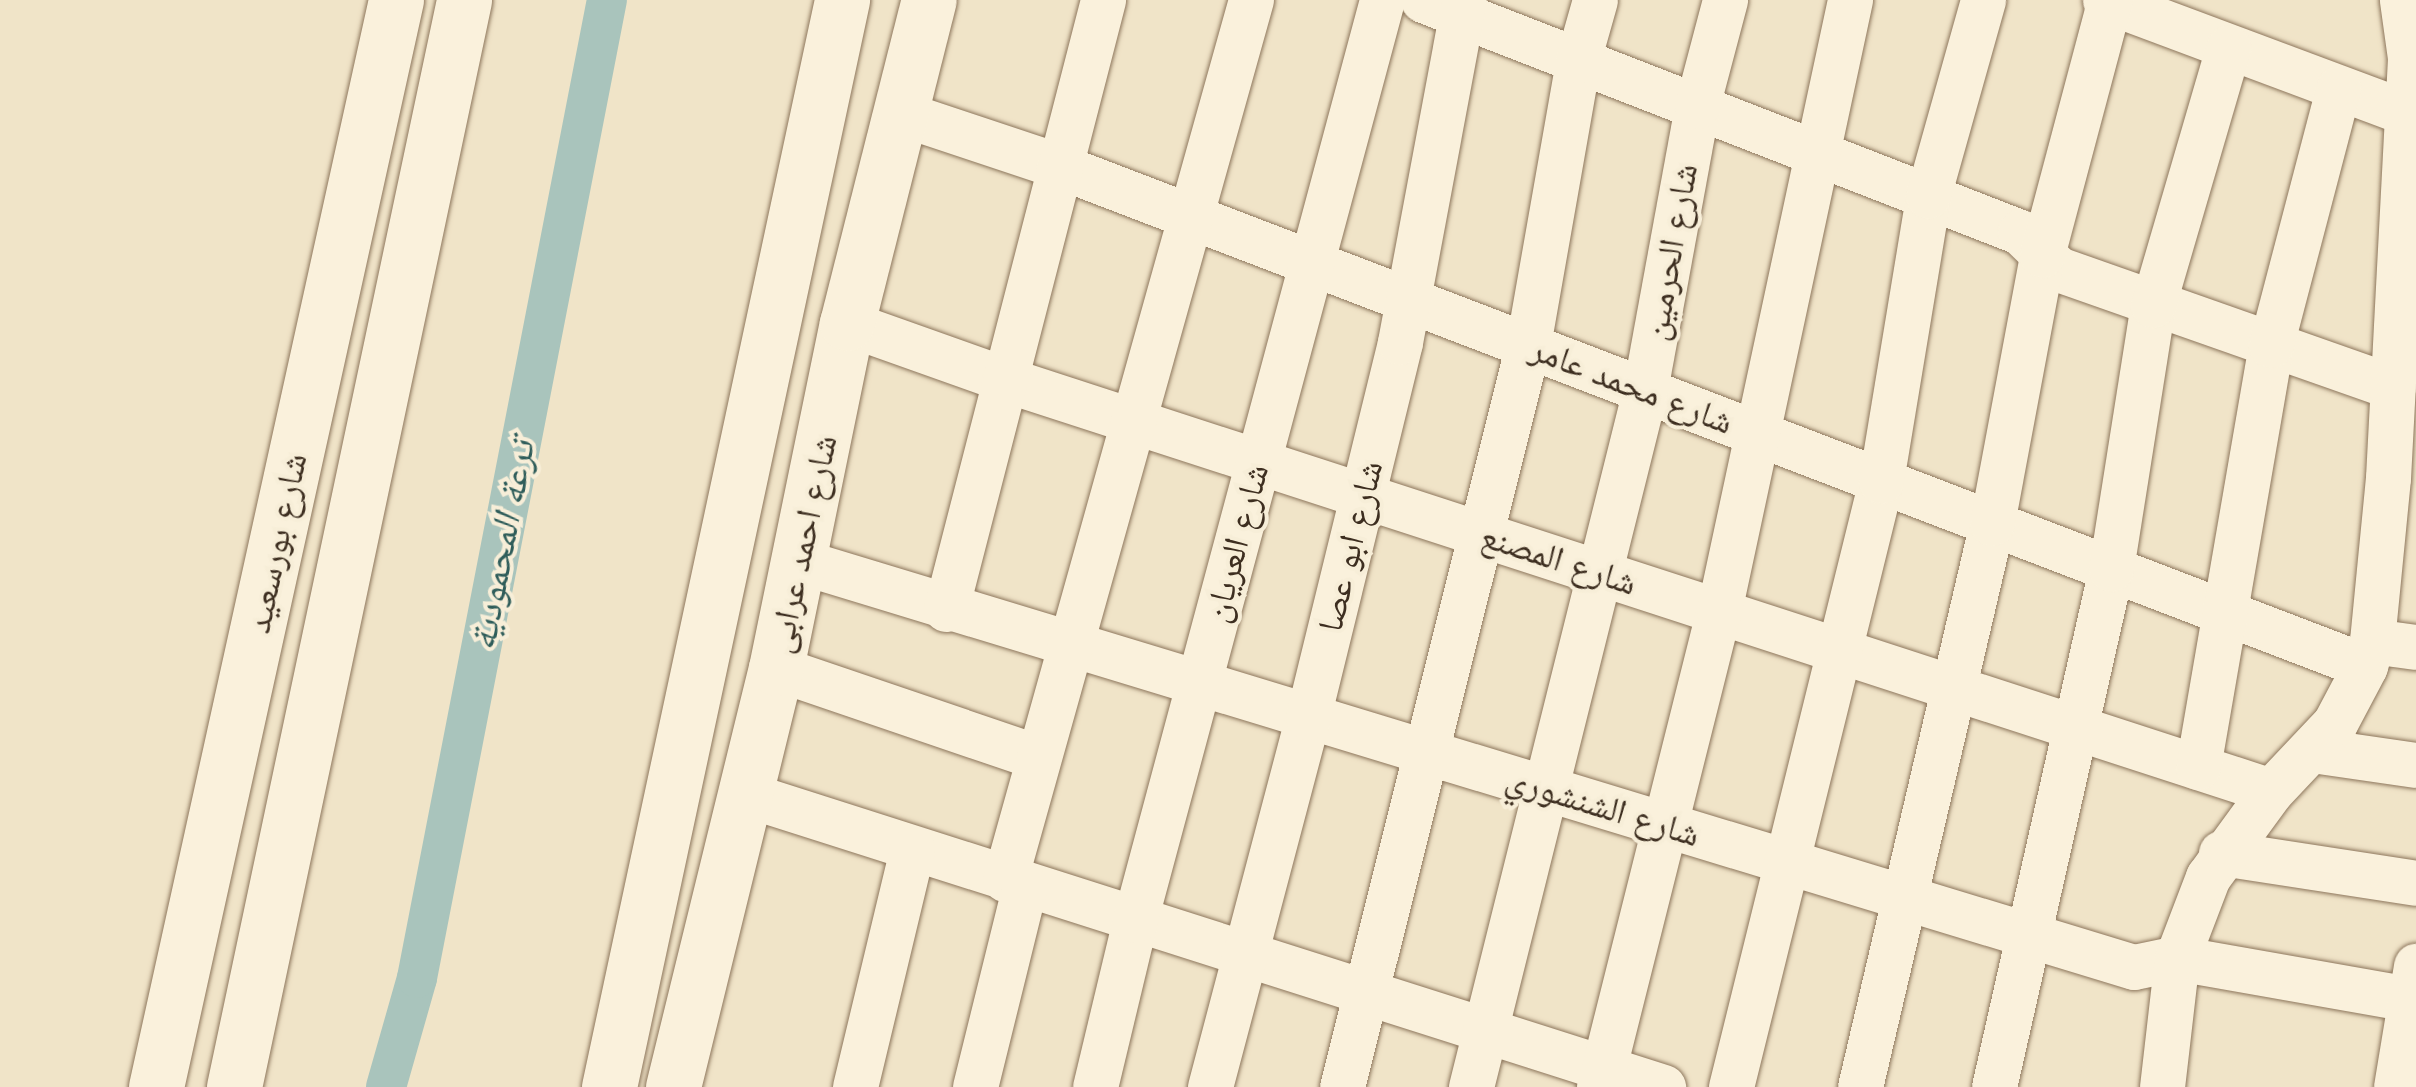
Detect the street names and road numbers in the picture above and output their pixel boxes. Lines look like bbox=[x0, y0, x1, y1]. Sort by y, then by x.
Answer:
street label: شارع الحرمين bbox=[1634, 160, 1706, 344]
street label: شارع محمد عامر bbox=[1525, 327, 1739, 443]
street label: شارع احمد عرابى bbox=[758, 431, 846, 657]
street label: شارع بورسعيد bbox=[236, 449, 316, 637]
street label: شارع ابو عصا bbox=[1308, 456, 1392, 636]
street label: شارع العريان bbox=[1195, 459, 1277, 627]
street label: شارع المصنع bbox=[1476, 514, 1642, 604]
street label: شارع الشنشوري bbox=[1501, 757, 1705, 855]

